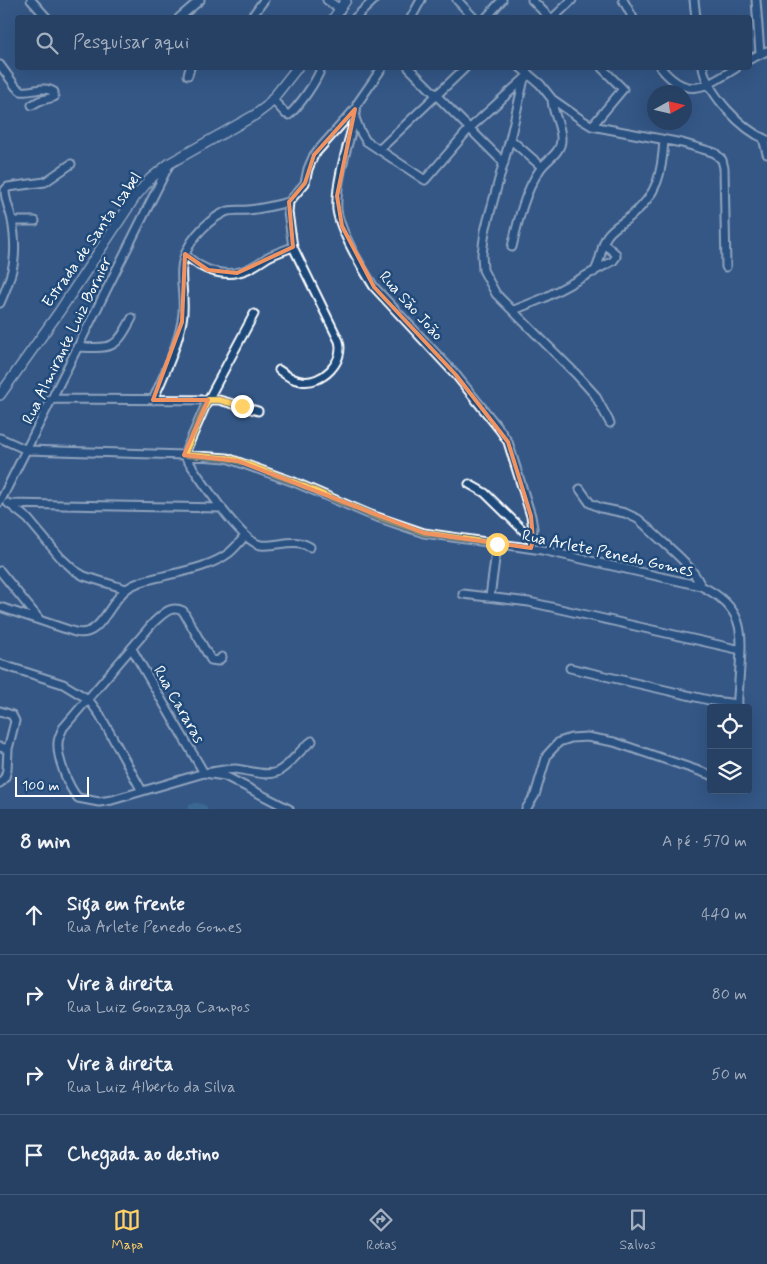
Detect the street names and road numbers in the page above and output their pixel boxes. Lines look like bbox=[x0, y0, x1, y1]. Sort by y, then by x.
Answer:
street label: Estrada de Santa Isabel bbox=[38, 168, 147, 312]
street label: Rua Almirante Luiz Bornier bbox=[18, 253, 117, 428]
street label: Rua São João bbox=[374, 267, 448, 345]
street label: Rua Arlete Penedo Gomes bbox=[520, 525, 695, 582]
street label: Rua Cararas bbox=[148, 662, 209, 747]

